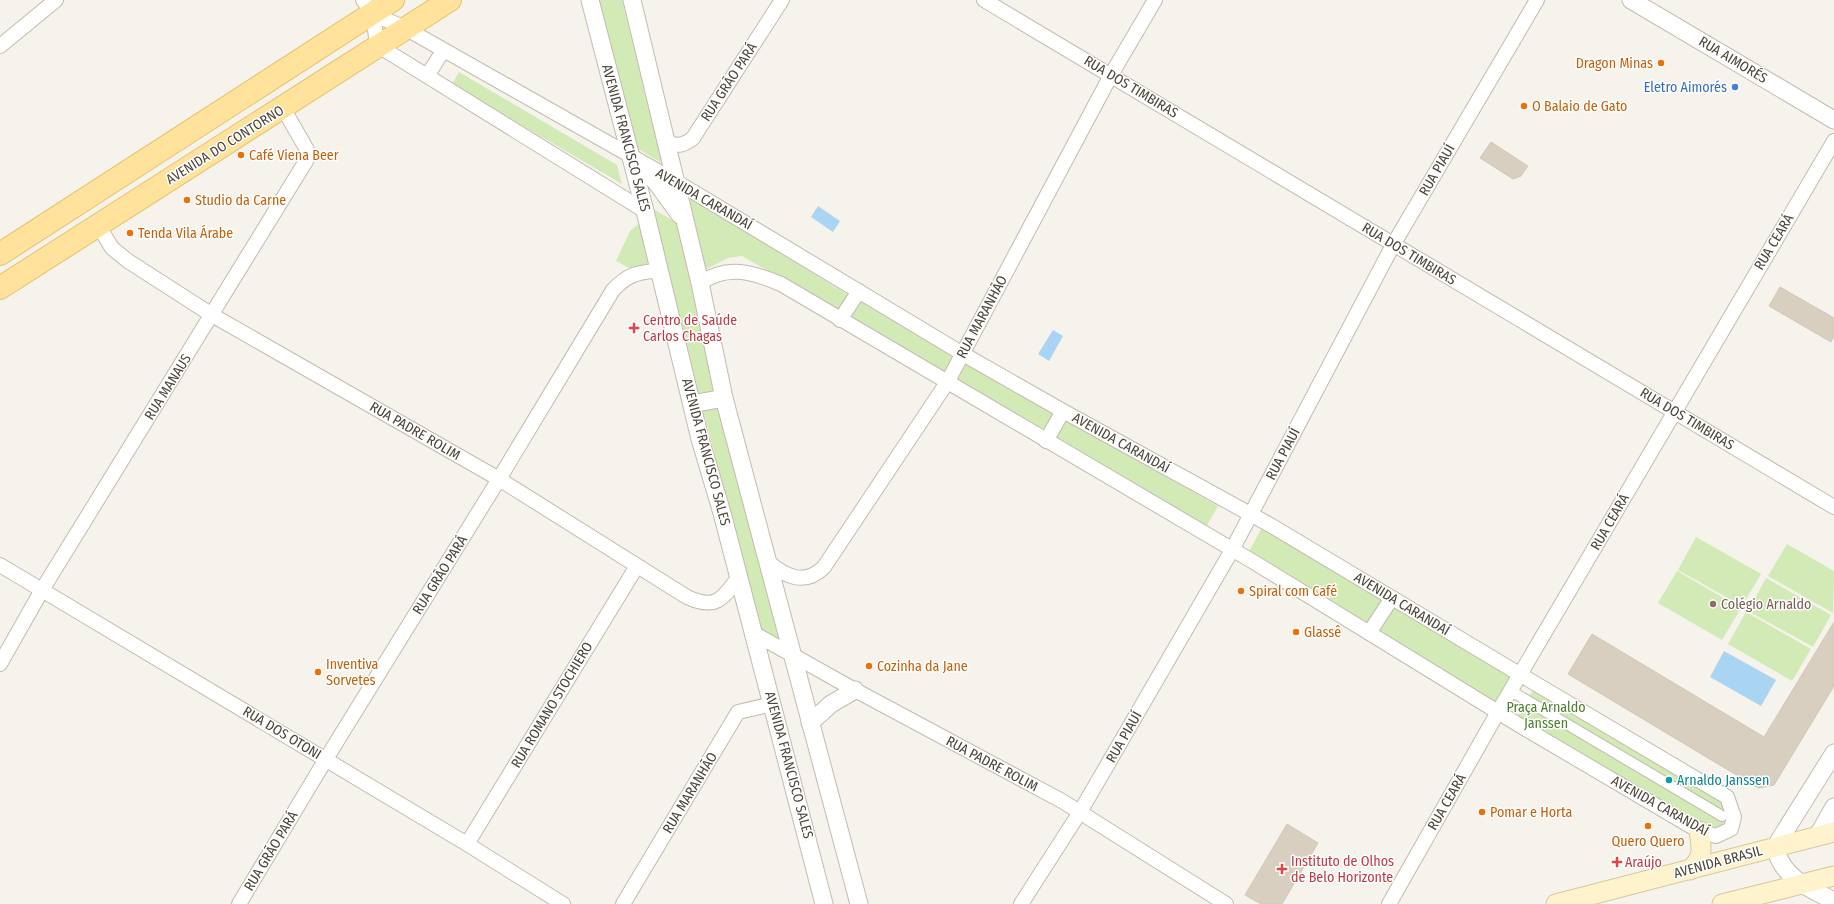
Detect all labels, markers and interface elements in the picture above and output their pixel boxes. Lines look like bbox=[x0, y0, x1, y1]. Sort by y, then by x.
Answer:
street label: RUA AIMORÉS bbox=[1696, 32, 1771, 87]
street label: RUA GRÃO PARÁ bbox=[697, 39, 761, 124]
street label: RUA DOS TIMBIRAS bbox=[1081, 52, 1181, 122]
place label: Dragon Minas bbox=[1576, 55, 1653, 72]
marker: Dragon Minas bbox=[1656, 58, 1666, 68]
street label: AVENIDA FRANCISCO SALES bbox=[598, 63, 654, 214]
place label: Eletro Aimorés bbox=[1644, 79, 1727, 96]
marker: Eletro Aimorés bbox=[1730, 82, 1740, 92]
place label: O Balaio de Gato bbox=[1532, 98, 1627, 115]
marker: O Balaio de Gato bbox=[1519, 101, 1529, 111]
street label: AVENIDA DO CONTORNO bbox=[163, 102, 287, 188]
street label: RUA PIAUÍ bbox=[1415, 141, 1459, 199]
place label: Café Viena Beer bbox=[249, 147, 339, 164]
marker: Café Viena Beer bbox=[236, 150, 246, 160]
street label: AVENIDA CARANDAÍ bbox=[653, 164, 756, 234]
place label: Studio da Carne bbox=[195, 192, 286, 209]
marker: Studio da Carne bbox=[182, 195, 192, 205]
street label: RUA CEARÁ bbox=[1750, 210, 1798, 273]
street label: RUA DOS TIMBIRAS bbox=[1359, 219, 1459, 289]
place label: Tenda Vila Árabe bbox=[138, 224, 233, 242]
marker: Tenda Vila Árabe bbox=[125, 228, 135, 238]
street label: RUA MARANHÃO bbox=[953, 272, 1011, 361]
place label: Centro de Saúde Carlos Chagas bbox=[643, 312, 737, 345]
marker: Centro de Saúde Carlos Chagas bbox=[628, 322, 640, 334]
street label: RUA MANAUS bbox=[141, 351, 195, 423]
street label: AVENIDA FRANCISCO SALES bbox=[678, 377, 734, 528]
street label: RUA DOS TIMBIRAS bbox=[1637, 384, 1737, 454]
street label: RUA PADRE ROLIM bbox=[367, 398, 463, 464]
street label: AVENIDA CARANDAÍ bbox=[1069, 408, 1173, 477]
street label: RUA PIAUÍ bbox=[1261, 424, 1304, 483]
street label: RUA CEARÁ bbox=[1586, 490, 1633, 553]
street label: RUA GRÃO PARÁ bbox=[408, 531, 471, 618]
street label: AVENIDA CARANDAÍ bbox=[1351, 568, 1454, 639]
place label: Spiral com Café bbox=[1249, 583, 1337, 600]
marker: Spiral com Café bbox=[1236, 586, 1246, 596]
place label: Colégio Arnaldo bbox=[1721, 596, 1811, 613]
marker: Colégio Arnaldo bbox=[1708, 599, 1718, 609]
place label: Glassê bbox=[1304, 624, 1341, 641]
marker: Glassê bbox=[1291, 627, 1301, 637]
street label: RUA ROMANO STOCHIERO bbox=[508, 639, 596, 771]
place label: Inventiva Sorvetes bbox=[326, 656, 379, 689]
place label: Cozinha da Jane bbox=[877, 658, 968, 675]
marker: Cozinha da Jane bbox=[864, 661, 874, 671]
marker: Inventiva Sorvetes bbox=[313, 667, 323, 677]
street label: AVENIDA FRANCISCO SALES bbox=[761, 690, 817, 841]
park label: Praça Arnaldo Janssen bbox=[1506, 699, 1586, 732]
street label: RUA DOS OTONI bbox=[240, 703, 324, 763]
street label: RUA PIAUÍ bbox=[1102, 708, 1146, 766]
street label: RUA PADRE ROLIM bbox=[943, 733, 1041, 795]
street label: RUA MARANHÃO bbox=[659, 749, 721, 837]
street label: RUA CEARÁ bbox=[1423, 770, 1470, 833]
street label: AVENIDA CARANDAÍ bbox=[1608, 771, 1712, 840]
place label: Arnaldo Janssen bbox=[1677, 772, 1769, 789]
marker: Arnaldo Janssen bbox=[1664, 775, 1674, 785]
place label: Pomar e Horta bbox=[1490, 804, 1572, 821]
street label: RUA GRÃO PARÁ bbox=[240, 807, 302, 894]
marker: Pomar e Horta bbox=[1477, 807, 1487, 817]
marker: Quero Quero bbox=[1643, 821, 1653, 831]
place label: Quero Quero bbox=[1611, 833, 1685, 850]
street label: AVENIDA BRASIL bbox=[1672, 842, 1764, 882]
place label: Instituto de Olhos de Belo Horizonte bbox=[1291, 853, 1394, 886]
place label: Araújo bbox=[1625, 854, 1662, 871]
marker: Araújo bbox=[1612, 857, 1622, 867]
marker: Instituto de Olhos de Belo Horizonte bbox=[1276, 863, 1288, 875]

